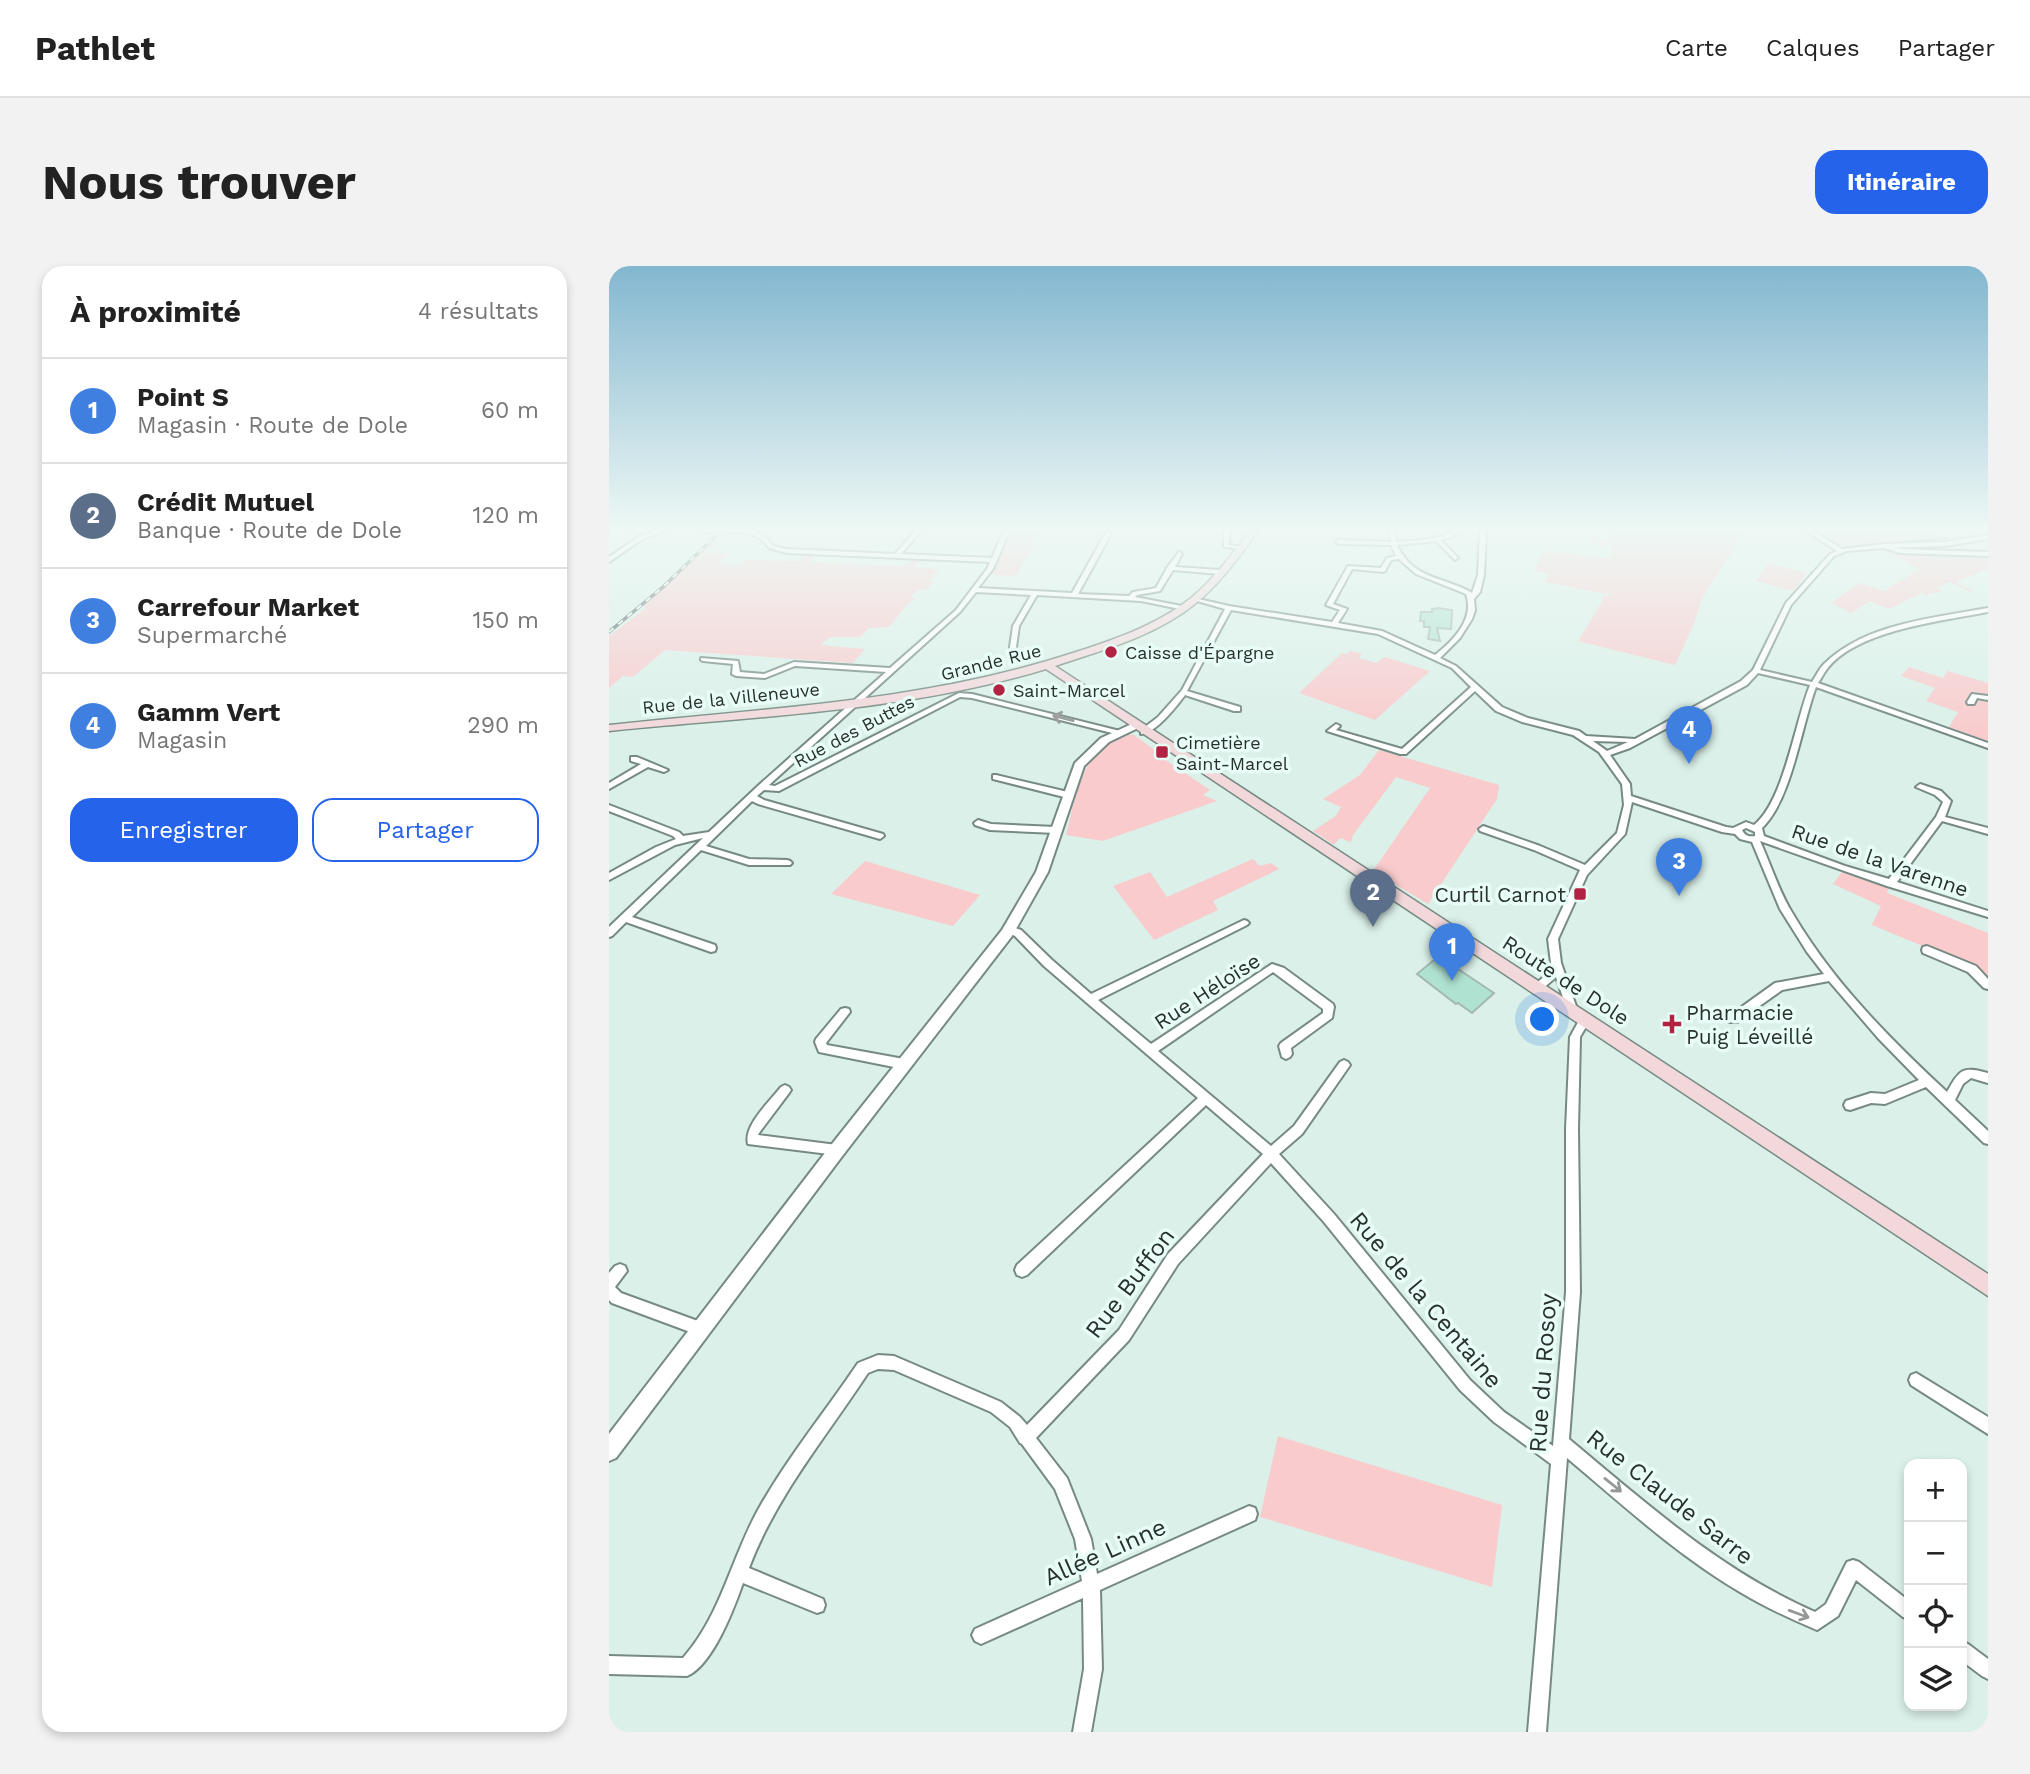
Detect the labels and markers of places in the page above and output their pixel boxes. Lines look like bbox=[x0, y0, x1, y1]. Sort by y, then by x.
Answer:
place label: Caisse d'Épargne bbox=[1125, 642, 1274, 663]
marker: Caisse d'Épargne bbox=[1103, 644, 1119, 660]
place label: Saint-Marcel bbox=[1013, 680, 1126, 701]
marker: Saint-Marcel bbox=[991, 682, 1007, 698]
pin: 4 bbox=[1666, 706, 1712, 764]
place label: Cimetière Saint-Marcel bbox=[1176, 732, 1289, 774]
marker: Cimetière Saint-Marcel bbox=[1154, 744, 1170, 760]
pin: 3 bbox=[1656, 838, 1702, 896]
pin: 2 bbox=[1350, 869, 1396, 927]
place label: Curtil Carnot bbox=[1434, 882, 1566, 907]
marker: Curtil Carnot bbox=[1572, 886, 1588, 902]
pin: 1 bbox=[1429, 923, 1475, 981]
place label: Pharmacie Puig Léveillé bbox=[1686, 1000, 1813, 1049]
marker: Pharmacie Puig Léveillé bbox=[1664, 1016, 1680, 1032]

